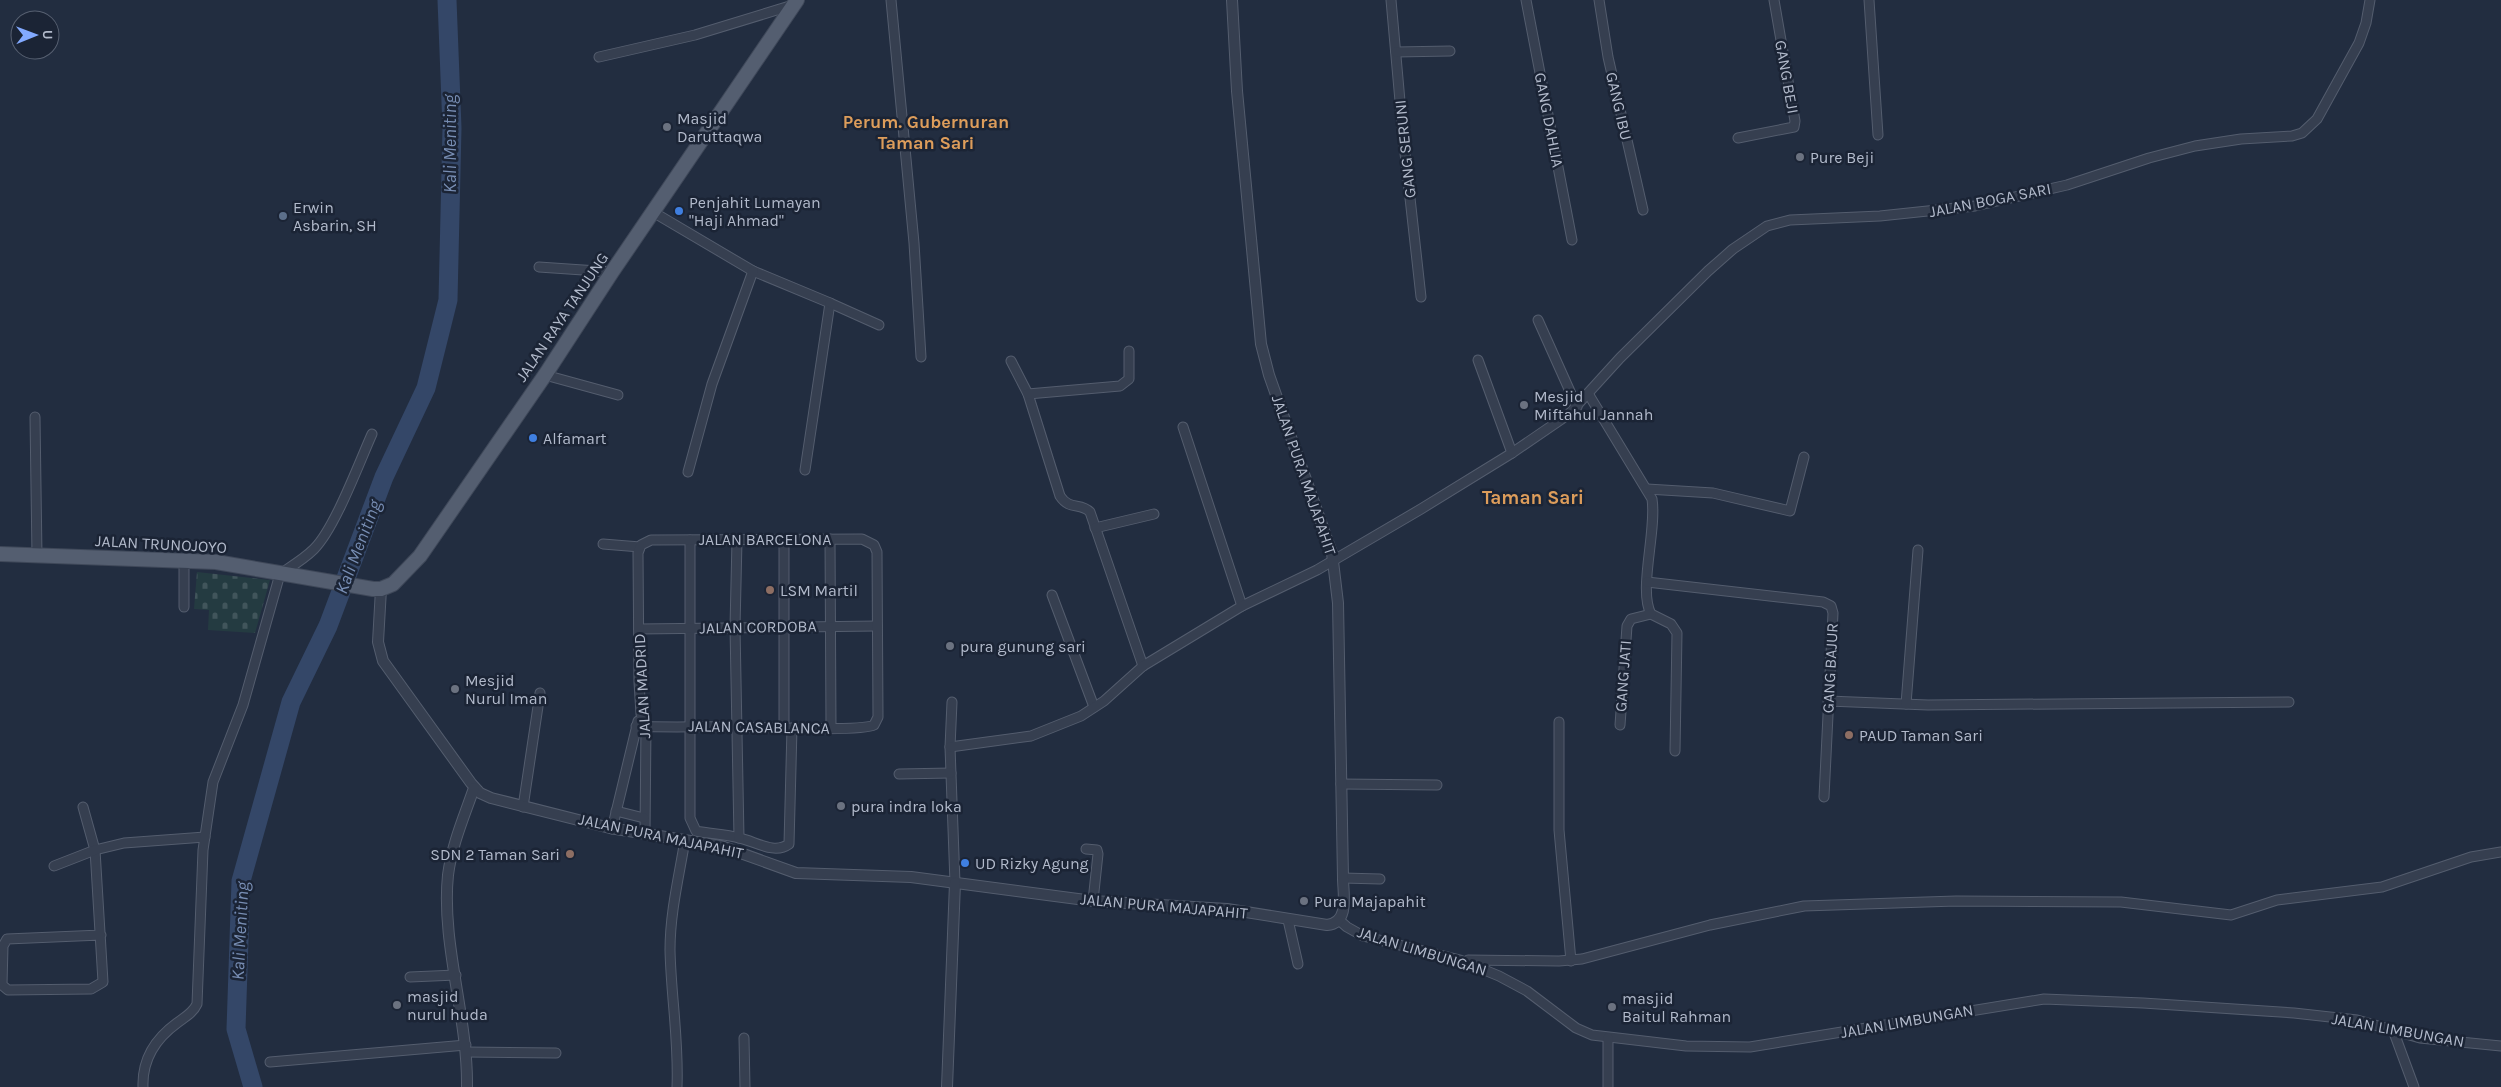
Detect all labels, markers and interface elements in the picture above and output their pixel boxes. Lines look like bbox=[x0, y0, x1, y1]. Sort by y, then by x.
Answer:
north arrow bbox=[10, 10, 60, 60]
text: U bbox=[39, 30, 56, 40]
street label: GANG BEJI bbox=[1771, 39, 1803, 115]
street label: GANG IBU bbox=[1602, 70, 1636, 142]
street label: GANG DAHLIA bbox=[1531, 71, 1567, 169]
water label: Kali Meniting bbox=[439, 94, 461, 193]
street label: GANG SERUNI bbox=[1390, 99, 1420, 199]
place label: Masjid Daruttaqwa bbox=[677, 109, 762, 146]
district label: Perum. Gubernuran Taman Sari bbox=[843, 111, 1009, 154]
marker: Masjid Daruttaqwa bbox=[661, 121, 673, 133]
place label: Pure Beji bbox=[1810, 148, 1874, 167]
marker: Pure Beji bbox=[1794, 151, 1806, 163]
street label: JALAN BOGA SARI bbox=[1927, 179, 2053, 221]
place label: Penjahit Lumayan "Haji Ahmad" bbox=[689, 193, 821, 230]
place label: Erwin Asbarin, SH bbox=[293, 198, 377, 235]
marker: Penjahit Lumayan "Haji Ahmad" bbox=[673, 205, 685, 217]
marker: Erwin Asbarin, SH bbox=[277, 210, 289, 222]
street label: JALAN RAYA TANJUNG bbox=[512, 249, 612, 385]
place label: Mesjid Miftahul Jannah bbox=[1534, 387, 1653, 424]
street label: JALAN PURA MAJAPAHIT bbox=[1268, 392, 1340, 558]
marker: Mesjid Miftahul Jannah bbox=[1518, 399, 1530, 411]
place label: Alfamart bbox=[543, 429, 607, 448]
marker: Alfamart bbox=[527, 432, 539, 444]
district label: Taman Sari bbox=[1482, 487, 1584, 509]
water label: Kali Meniting bbox=[330, 496, 386, 597]
street label: JALAN BARCELONA bbox=[699, 530, 831, 549]
street label: JALAN TRUNOJOYO bbox=[95, 531, 227, 557]
place label: LSM Martil bbox=[780, 581, 858, 600]
marker: LSM Martil bbox=[764, 584, 776, 596]
street label: JALAN CORDOBA bbox=[699, 616, 817, 638]
street label: GANG BAJUR bbox=[1818, 622, 1842, 714]
street label: JALAN MADRID bbox=[630, 633, 654, 739]
place label: pura gunung sari bbox=[960, 637, 1086, 656]
street label: GANG JATI bbox=[1611, 639, 1635, 713]
marker: pura gunung sari bbox=[944, 640, 956, 652]
place label: Mesjid Nurul Iman bbox=[465, 671, 547, 708]
marker: Mesjid Nurul Iman bbox=[449, 683, 461, 695]
street label: JALAN CASABLANCA bbox=[688, 716, 830, 738]
place label: PAUD Taman Sari bbox=[1859, 726, 1983, 745]
marker: PAUD Taman Sari bbox=[1843, 729, 1855, 741]
place label: pura indra loka bbox=[851, 797, 962, 816]
marker: pura indra loka bbox=[835, 800, 847, 812]
street label: JALAN PURA MAJAPAHIT bbox=[577, 809, 745, 863]
place label: SDN 2 Taman Sari bbox=[430, 845, 560, 864]
marker: SDN 2 Taman Sari bbox=[564, 848, 576, 860]
place label: UD Rizky Agung bbox=[975, 854, 1089, 873]
marker: UD Rizky Agung bbox=[959, 857, 971, 869]
water label: Kali Meniting bbox=[226, 880, 254, 981]
street label: JALAN PURA MAJAPAHIT bbox=[1079, 889, 1249, 923]
place label: Pura Majapahit bbox=[1314, 892, 1426, 911]
marker: Pura Majapahit bbox=[1298, 895, 1310, 907]
street label: JALAN LIMBUNGAN bbox=[1355, 922, 1489, 980]
place label: masjid nurul huda bbox=[407, 987, 488, 1024]
place label: masjid Baitul Rahman bbox=[1622, 989, 1731, 1026]
marker: masjid nurul huda bbox=[391, 999, 403, 1011]
street label: JALAN LIMBUNGAN bbox=[1839, 1000, 1975, 1042]
marker: masjid Baitul Rahman bbox=[1606, 1001, 1618, 1013]
street label: JALAN LIMBUNGAN bbox=[2330, 1009, 2466, 1051]

